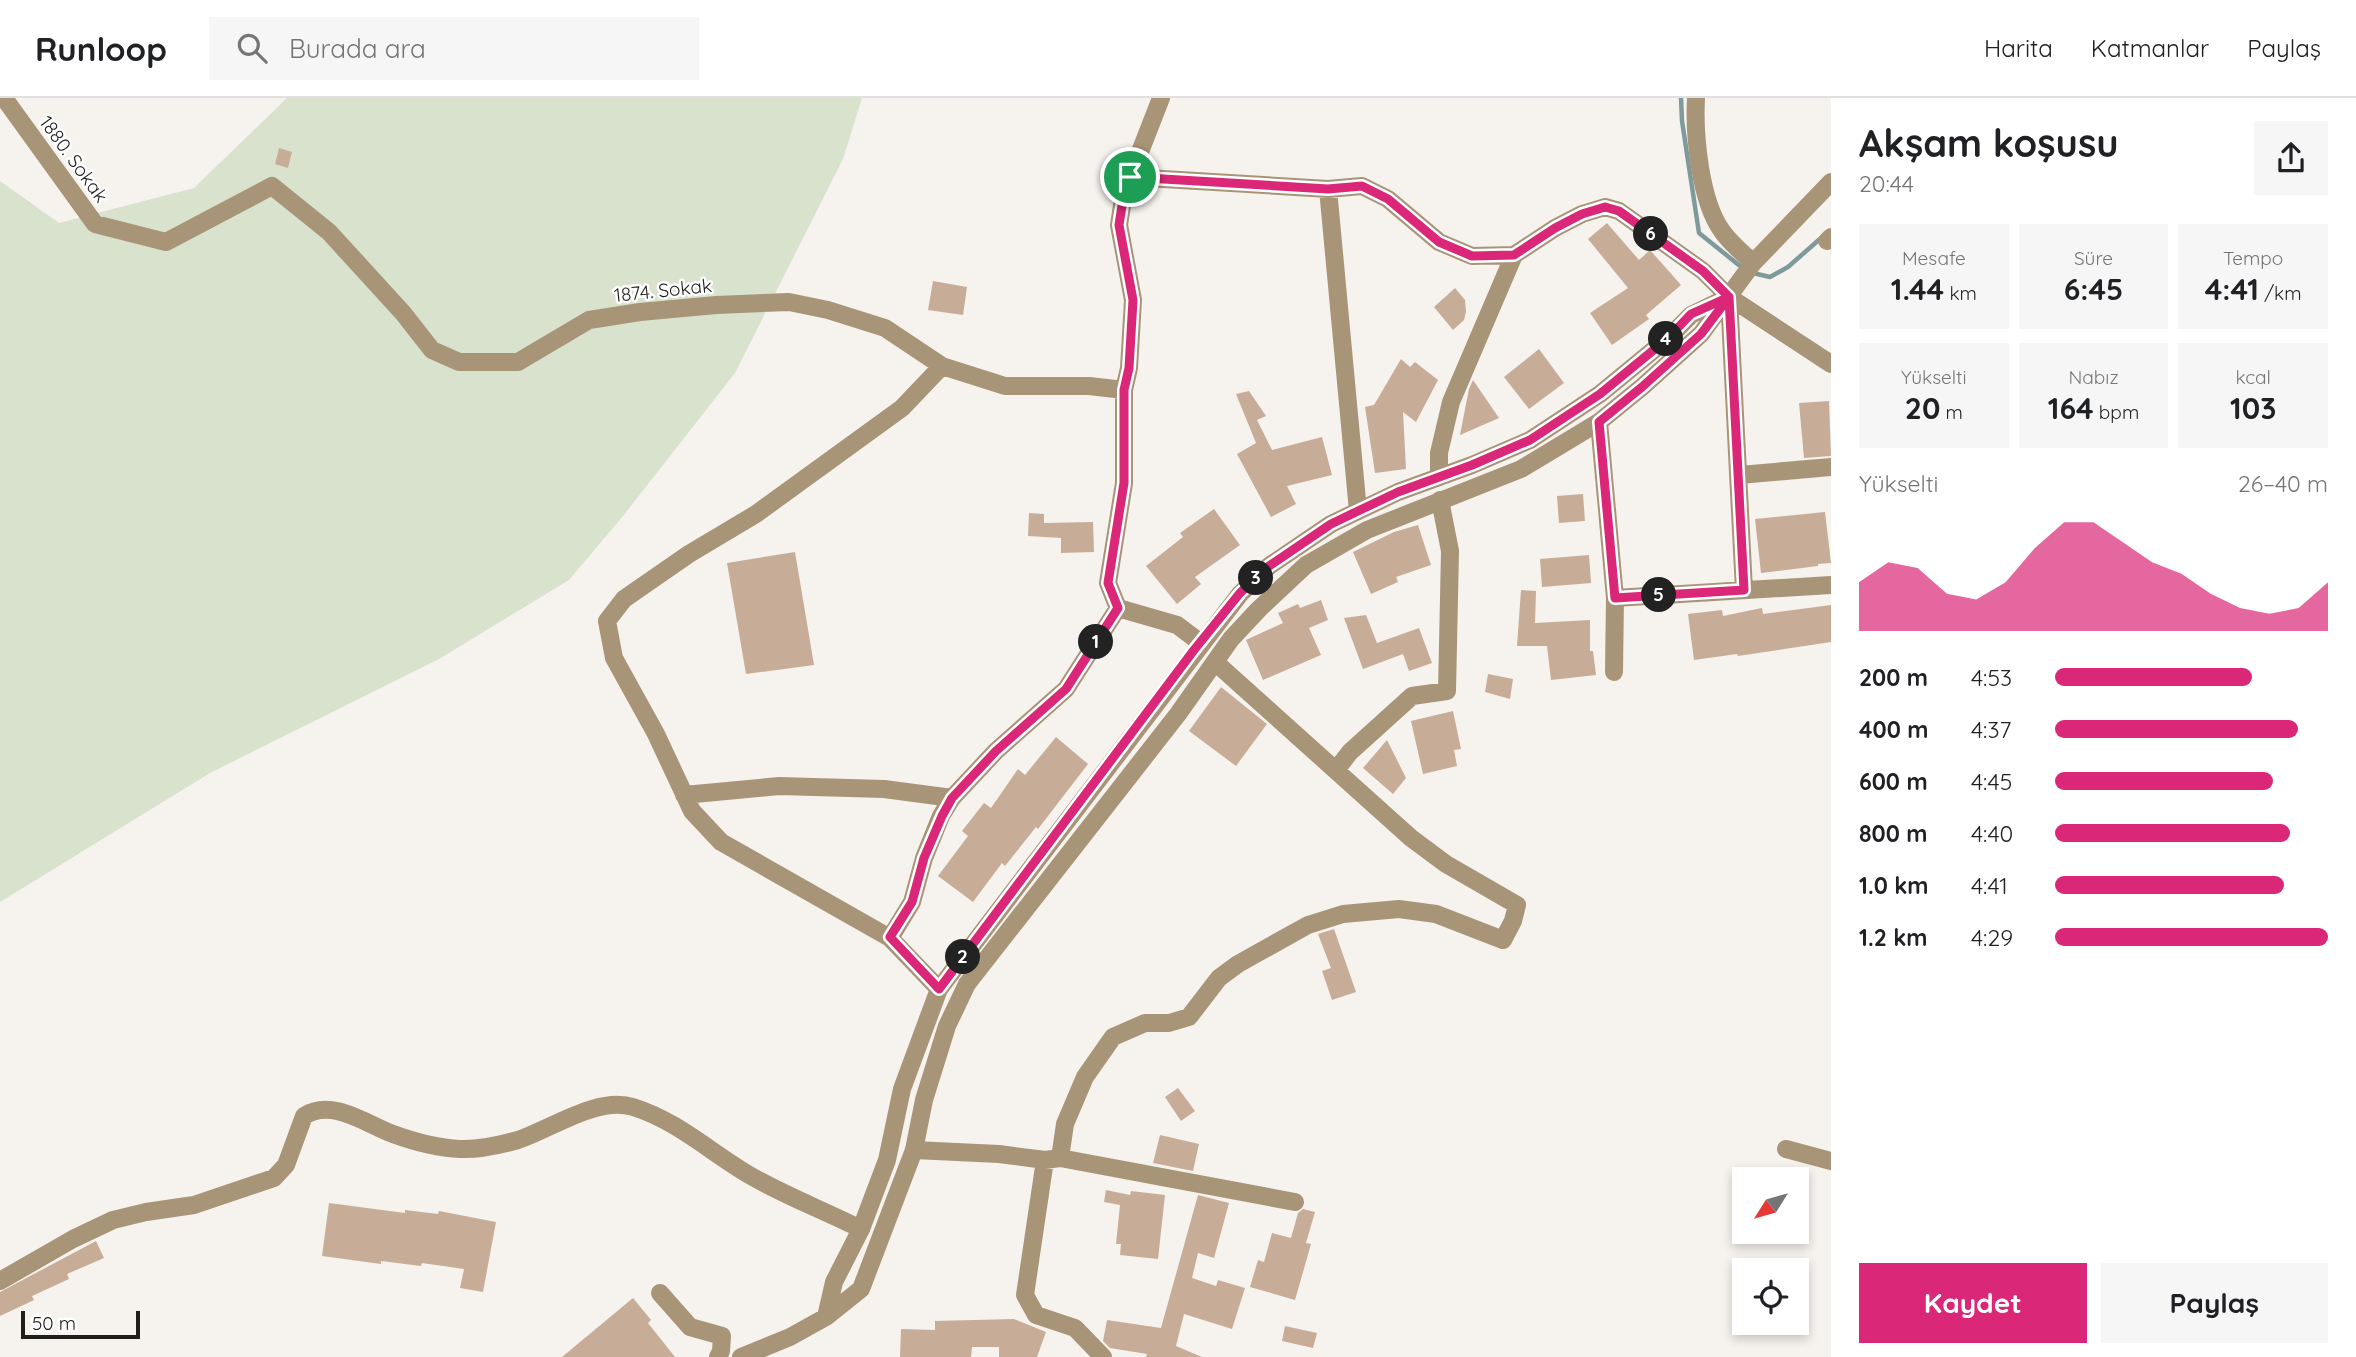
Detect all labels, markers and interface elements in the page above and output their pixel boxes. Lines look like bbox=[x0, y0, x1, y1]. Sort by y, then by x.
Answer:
search box bbox=[209, 17, 699, 80]
text: Runloop bbox=[35, 28, 167, 69]
icon: search bbox=[233, 29, 271, 67]
text: Burada ara bbox=[289, 32, 426, 65]
text: Harita bbox=[1984, 33, 2053, 63]
text: Katmanlar bbox=[2091, 33, 2209, 63]
text: Paylaş bbox=[2247, 33, 2321, 63]
street label: 1880. Sokak bbox=[34, 111, 114, 207]
text: Akşam koşusu bbox=[1859, 119, 2119, 167]
button: share bbox=[2254, 121, 2328, 195]
pin bbox=[1100, 147, 1160, 207]
icon: arrive bbox=[1111, 158, 1149, 196]
text: 20:44 bbox=[1859, 169, 1914, 198]
pin: 6 bbox=[1634, 216, 1668, 252]
text: 6 bbox=[1645, 221, 1656, 245]
text: Mesafe bbox=[1902, 246, 1966, 270]
text: Süre bbox=[2074, 246, 2113, 270]
text: Tempo bbox=[2223, 246, 2283, 270]
text: 1.44 bbox=[1891, 270, 1944, 308]
text: 6:45 bbox=[2064, 270, 2123, 308]
text: 4:41 bbox=[2205, 270, 2259, 308]
street label: 1874. Sokak bbox=[613, 273, 713, 307]
text: km bbox=[1944, 281, 1977, 305]
text: /km bbox=[2259, 281, 2302, 305]
pin: 4 bbox=[1648, 322, 1684, 356]
text: 4 bbox=[1660, 326, 1671, 350]
text: Yükselti bbox=[1901, 365, 1967, 389]
text: Nabız bbox=[2068, 365, 2119, 389]
text: kcal bbox=[2235, 365, 2271, 389]
text: 20 bbox=[1905, 389, 1940, 427]
text: 164 bbox=[2048, 389, 2094, 427]
text: 103 bbox=[2230, 389, 2276, 427]
text: m bbox=[1940, 400, 1963, 424]
text: bpm bbox=[2094, 400, 2139, 424]
text: Yükselti bbox=[1859, 469, 1938, 498]
text: 26–40 m bbox=[2238, 469, 2328, 498]
pin: 3 bbox=[1238, 560, 1274, 596]
text: 3 bbox=[1250, 565, 1261, 589]
pin: 5 bbox=[1642, 578, 1676, 612]
text: 5 bbox=[1653, 582, 1664, 606]
pin: 1 bbox=[1078, 624, 1114, 660]
text: 1 bbox=[1092, 629, 1099, 653]
text: 200 m bbox=[1859, 663, 1928, 692]
text: 4:53 bbox=[1971, 663, 2012, 692]
text: 400 m bbox=[1859, 715, 1928, 744]
text: 4:37 bbox=[1971, 715, 2011, 744]
text: 600 m bbox=[1859, 767, 1928, 796]
text: 4:45 bbox=[1971, 767, 2012, 796]
text: 800 m bbox=[1859, 819, 1928, 848]
text: 4:40 bbox=[1971, 819, 2013, 848]
text: 1.0 km bbox=[1859, 871, 1929, 900]
text: 4:41 bbox=[1971, 871, 2008, 900]
text: 1.2 km bbox=[1859, 923, 1928, 952]
text: 4:29 bbox=[1971, 923, 2013, 952]
pin: 2 bbox=[946, 940, 981, 974]
text: 2 bbox=[957, 944, 968, 968]
north arrow bbox=[1732, 1167, 1810, 1244]
map controls bbox=[1732, 1167, 1809, 1335]
button: locate bbox=[1732, 1258, 1809, 1335]
button: Kaydet bbox=[1859, 1263, 2087, 1343]
button: Paylaş bbox=[2101, 1263, 2328, 1343]
scale bar bbox=[21, 1308, 140, 1340]
text: 50 m bbox=[32, 1311, 76, 1335]

